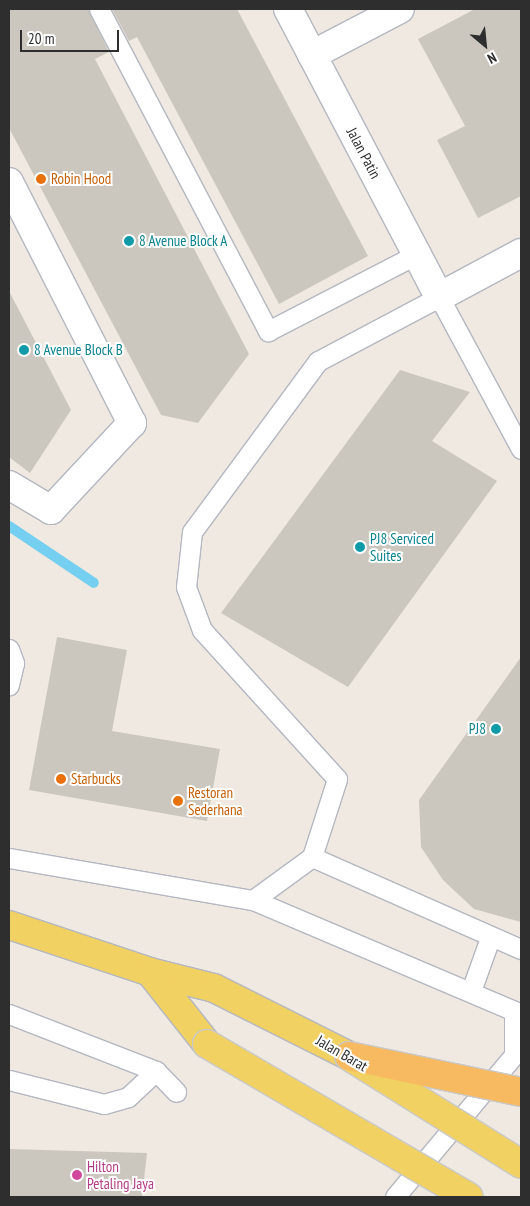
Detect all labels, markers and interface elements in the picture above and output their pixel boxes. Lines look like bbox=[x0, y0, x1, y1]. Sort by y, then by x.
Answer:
scale bar bbox=[22, 20, 121, 52]
north arrow bbox=[460, 20, 510, 70]
text: 20 m bbox=[28, 29, 54, 48]
text: N bbox=[484, 49, 500, 68]
street label: Jalan Patin bbox=[343, 124, 385, 182]
place label: Robin Hood bbox=[51, 170, 111, 188]
marker: Robin Hood bbox=[35, 173, 47, 185]
place label: 8 Avenue Block A bbox=[139, 232, 229, 250]
marker: 8 Avenue Block A bbox=[123, 235, 135, 247]
place label: 8 Avenue Block B bbox=[34, 341, 123, 359]
marker: 8 Avenue Block B bbox=[18, 344, 30, 356]
place label: PJ8 Serviced Suites bbox=[370, 529, 434, 564]
marker: PJ8 Serviced Suites bbox=[354, 541, 366, 553]
place label: PJ8 bbox=[469, 720, 486, 738]
marker: PJ8 bbox=[490, 723, 502, 735]
place label: Starbucks bbox=[71, 770, 121, 788]
marker: Starbucks bbox=[55, 773, 67, 785]
place label: Restoran Sederhana bbox=[188, 783, 243, 818]
marker: Restoran Sederhana bbox=[172, 795, 184, 807]
street label: Jalan Barat bbox=[313, 1031, 371, 1075]
place label: Hilton Petaling Jaya bbox=[87, 1157, 154, 1192]
marker: Hilton Petaling Jaya bbox=[71, 1169, 83, 1181]

